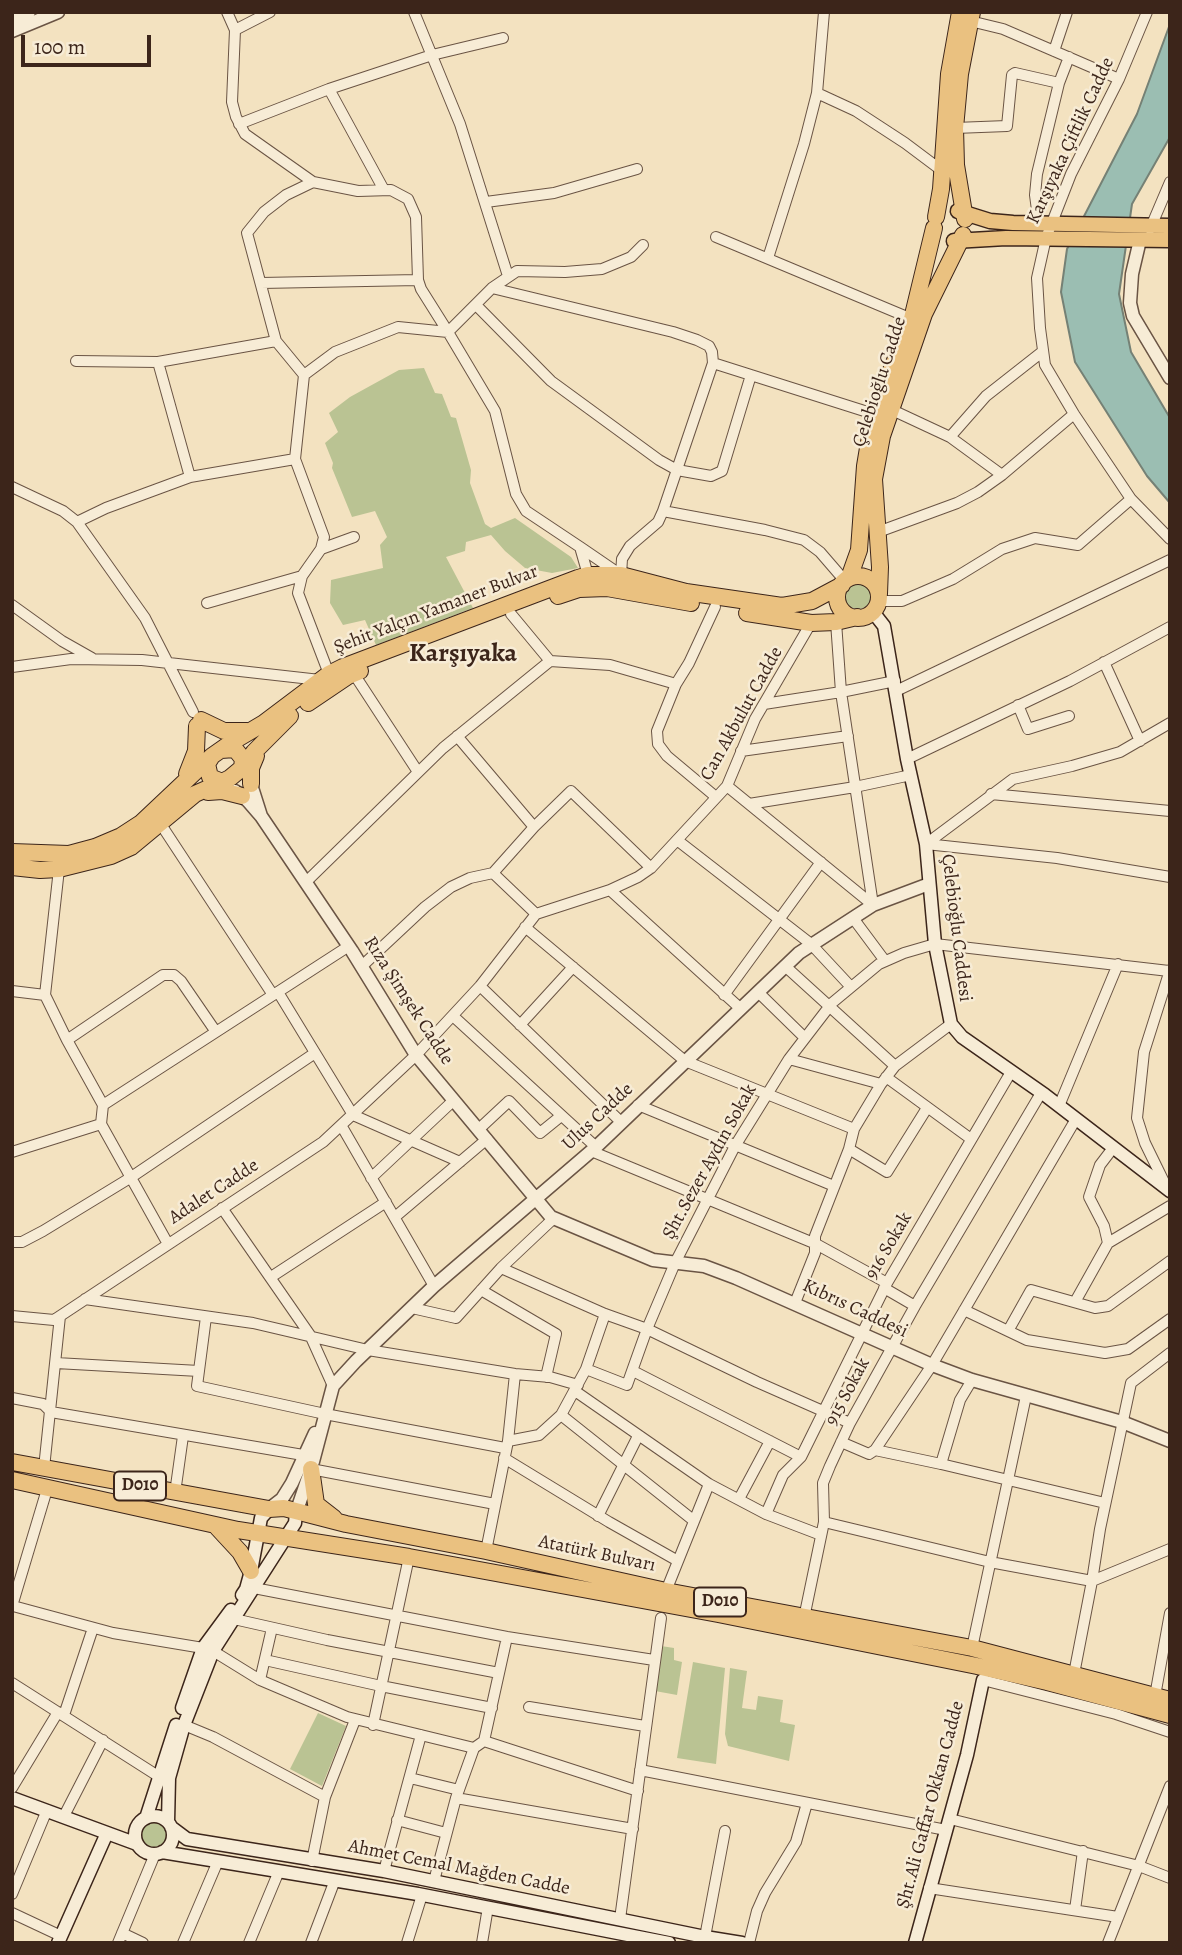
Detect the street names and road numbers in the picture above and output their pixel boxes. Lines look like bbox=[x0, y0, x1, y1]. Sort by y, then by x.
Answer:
street label: Karşıyaka Çiftlik Cadde bbox=[1022, 54, 1120, 228]
street label: Çelebioğlu Cadde bbox=[848, 314, 912, 450]
street label: Şehit Yalçın Yamaner Bulvar bbox=[331, 560, 541, 660]
street label: Can Akbulut Cadde bbox=[696, 643, 788, 785]
street label: Çelebioğlu Caddesi bbox=[936, 853, 976, 1003]
street label: Rıza Şimşek Cadde bbox=[358, 933, 458, 1069]
street label: Ulus Cadde bbox=[558, 1078, 638, 1156]
street label: Şht.Sezer Aydın Sokak bbox=[658, 1081, 762, 1243]
street label: Adalet Cadde bbox=[165, 1154, 263, 1230]
street label: 916 Sokak bbox=[861, 1208, 917, 1284]
street label: Kıbrıs Caddesi bbox=[799, 1275, 911, 1343]
street label: 915 Sokak bbox=[821, 1354, 875, 1430]
road number: D010 bbox=[114, 1471, 166, 1500]
street label: Atatürk Bulvarı bbox=[536, 1530, 658, 1578]
road number: D010 bbox=[694, 1588, 746, 1616]
street label: Şht.Ali Gaffar Okkan Cadde bbox=[892, 1699, 970, 1911]
street label: Ahmet Cemal Mağden Cadde bbox=[346, 1835, 572, 1901]

